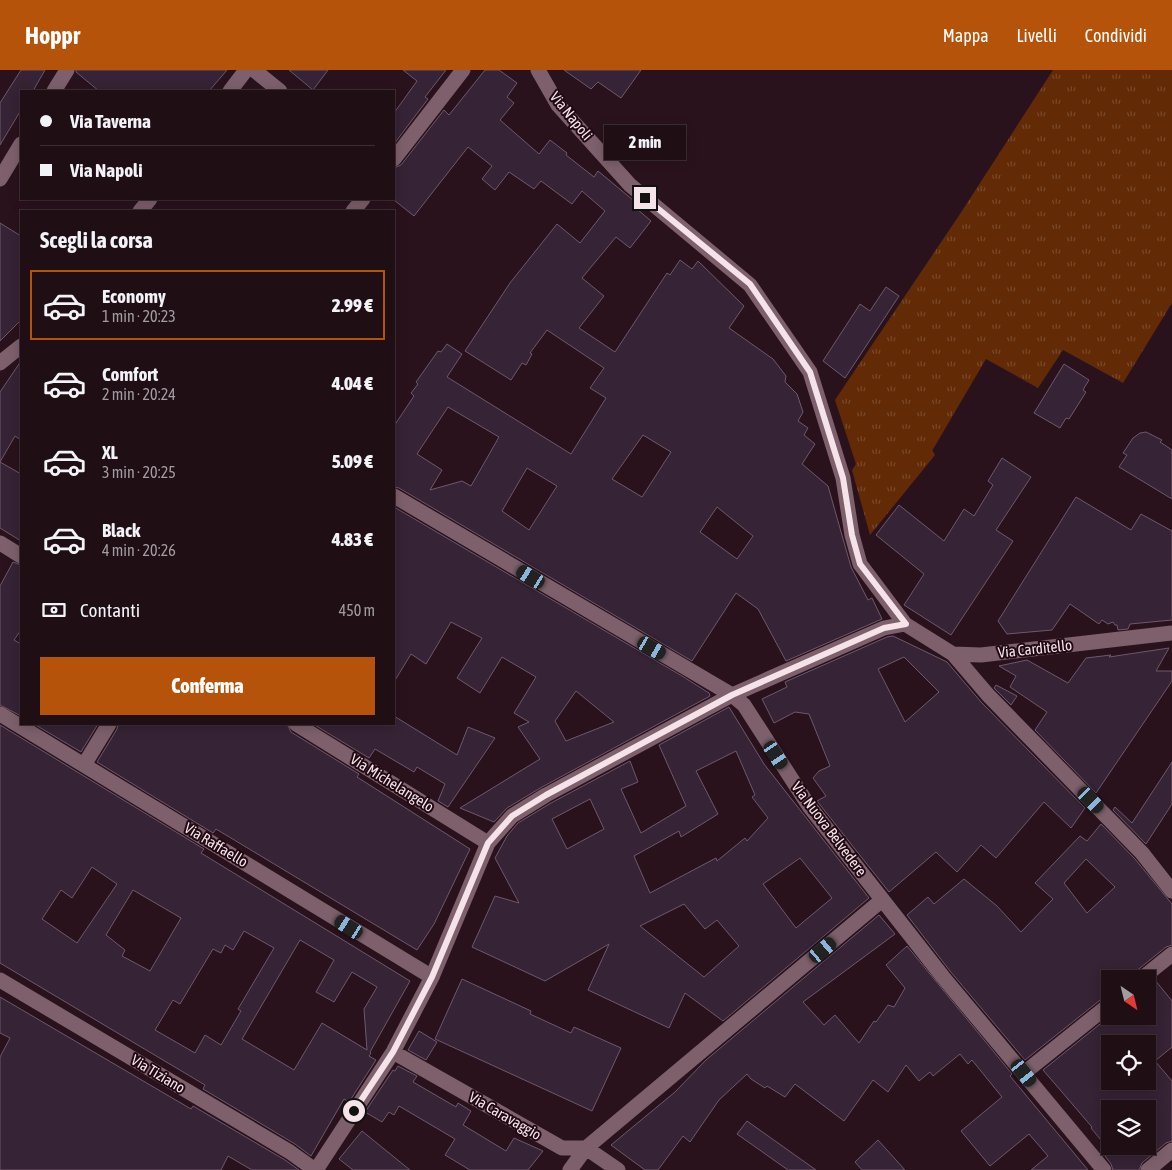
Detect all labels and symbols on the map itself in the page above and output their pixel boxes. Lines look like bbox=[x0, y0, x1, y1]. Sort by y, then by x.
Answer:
street label: Via Napoli bbox=[547, 88, 596, 143]
callout: 2 min bbox=[604, 126, 686, 160]
route end bbox=[634, 187, 656, 209]
car bbox=[514, 563, 547, 591]
car bbox=[635, 634, 668, 662]
street label: Via Carditello bbox=[997, 636, 1073, 661]
car bbox=[761, 738, 790, 772]
street label: Via Michelangelo bbox=[347, 750, 437, 815]
street label: Via Nuova Belvedere bbox=[788, 778, 870, 879]
car bbox=[1075, 784, 1106, 816]
street label: Via Raffaello bbox=[181, 819, 251, 870]
car bbox=[332, 913, 365, 941]
car bbox=[806, 935, 839, 965]
north arrow bbox=[1101, 970, 1156, 1025]
street label: Via Tiziano bbox=[128, 1051, 188, 1096]
car bbox=[1008, 1057, 1039, 1089]
street label: Via Caravaggio bbox=[466, 1088, 544, 1143]
route start bbox=[343, 1100, 365, 1122]

